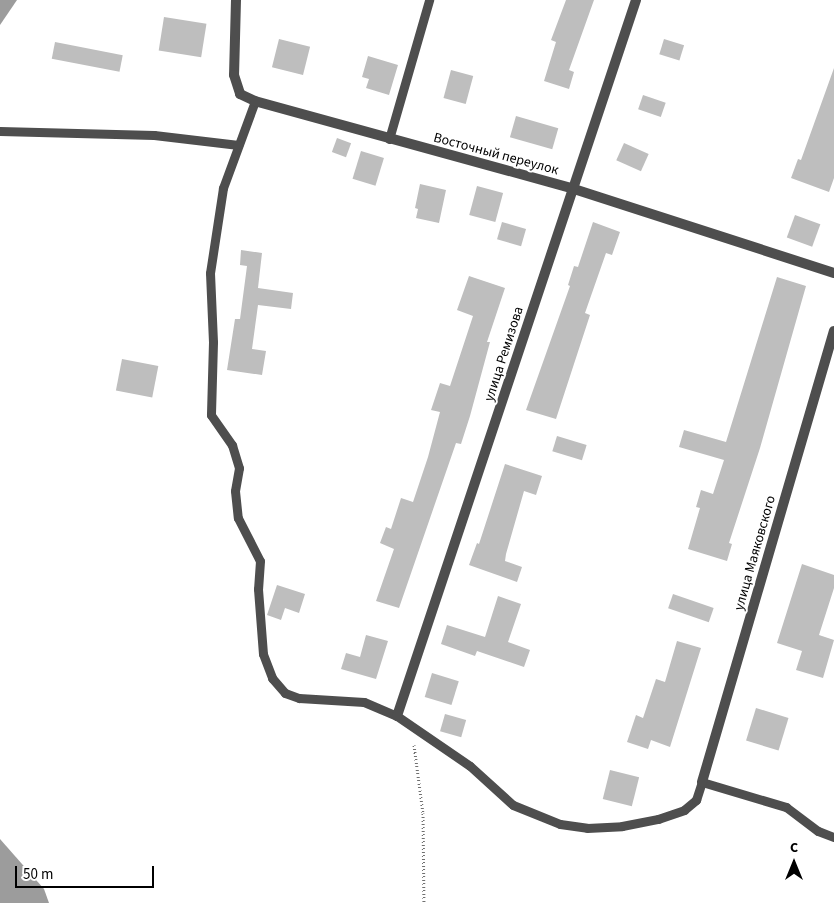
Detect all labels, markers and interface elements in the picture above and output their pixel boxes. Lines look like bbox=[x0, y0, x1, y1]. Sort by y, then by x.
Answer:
street label: Восточный переулок bbox=[432, 129, 560, 179]
street label: улица Ремизова bbox=[481, 304, 527, 404]
street label: улица Маяковского bbox=[731, 494, 779, 612]
north arrow bbox=[769, 838, 819, 888]
text: С bbox=[790, 838, 798, 858]
scale bar bbox=[18, 856, 156, 888]
text: 50 m bbox=[23, 864, 53, 885]

